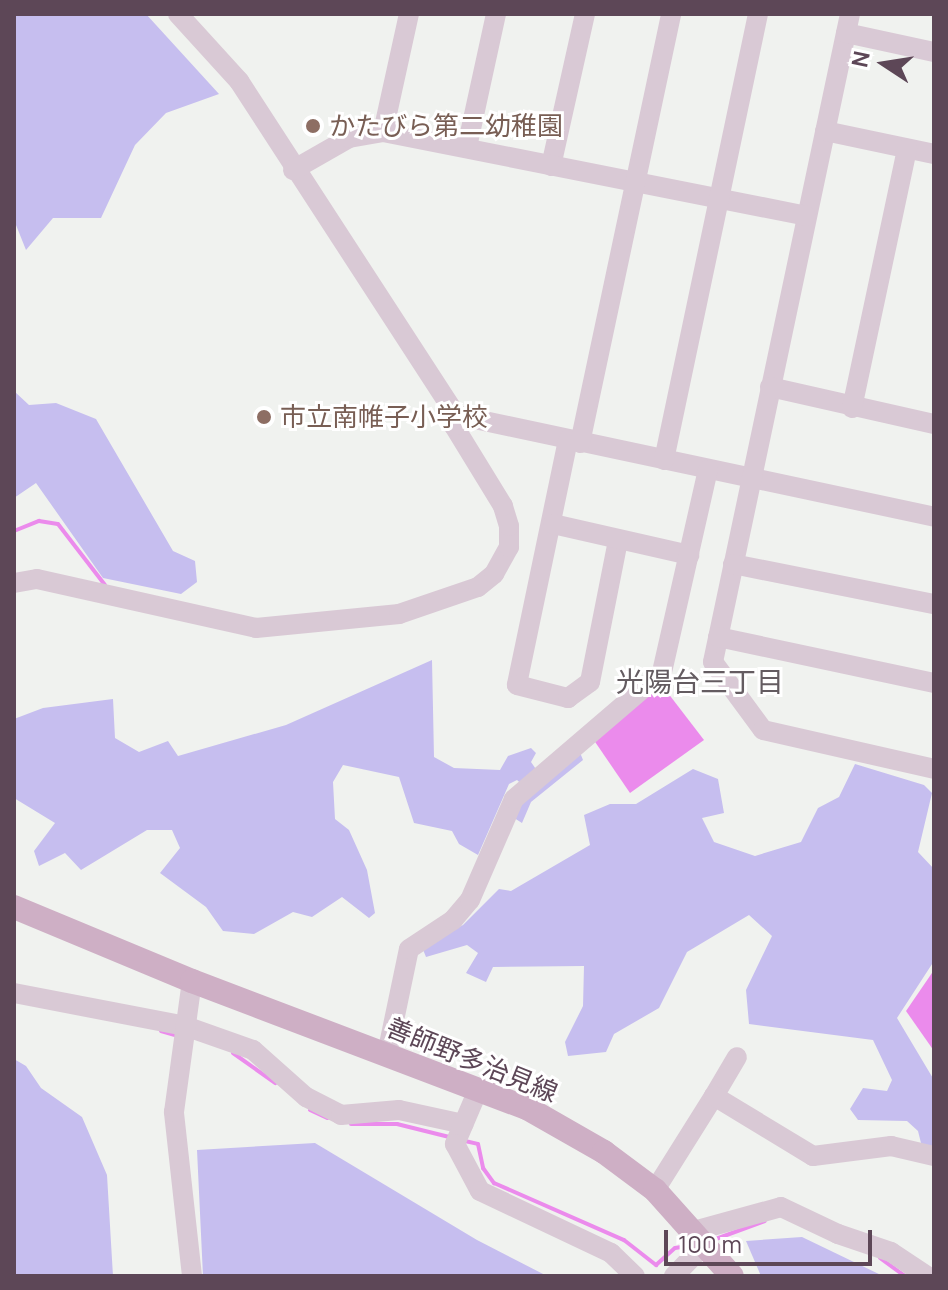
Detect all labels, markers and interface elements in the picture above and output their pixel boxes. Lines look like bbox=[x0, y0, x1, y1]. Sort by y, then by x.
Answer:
north arrow bbox=[844, 24, 924, 104]
text: N bbox=[844, 48, 877, 70]
place label: かたびら第二幼稚園 bbox=[329, 110, 563, 142]
marker: かたびら第二幼稚園 bbox=[304, 117, 322, 135]
place label: 市立南帷子小学校 bbox=[280, 401, 488, 433]
marker: 市立南帷子小学校 bbox=[255, 408, 273, 426]
district label: 光陽台三丁目 bbox=[616, 664, 784, 698]
street label: 善師野多治見線 bbox=[382, 1011, 562, 1109]
scale bar bbox=[668, 1214, 876, 1264]
text: 100 m bbox=[678, 1227, 742, 1260]

